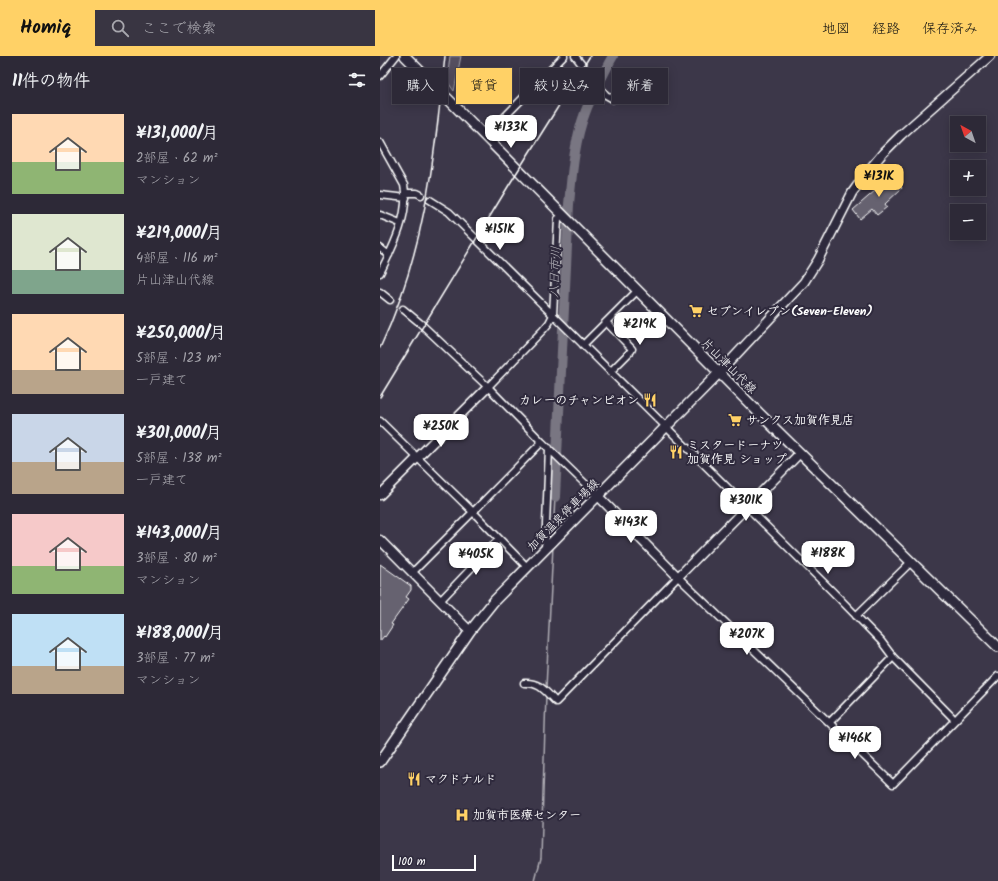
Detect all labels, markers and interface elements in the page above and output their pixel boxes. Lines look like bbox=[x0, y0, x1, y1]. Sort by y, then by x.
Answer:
search box bbox=[95, 10, 375, 46]
text: Homiq bbox=[20, 13, 71, 43]
icon: search bbox=[109, 17, 131, 39]
text: ここで検索 bbox=[141, 17, 216, 41]
text: 地図 bbox=[822, 18, 850, 40]
text: 経路 bbox=[872, 18, 900, 40]
text: 保存済み bbox=[922, 18, 978, 40]
text: 11件の物件 bbox=[12, 68, 90, 95]
chip: 購入 bbox=[392, 68, 448, 104]
chip: 賃貸 bbox=[456, 68, 512, 104]
chip: 絞り込み bbox=[520, 68, 604, 104]
chip: 新着 bbox=[612, 68, 668, 104]
icon: filters bbox=[346, 69, 368, 91]
pin: ¥133K bbox=[483, 115, 539, 149]
north arrow bbox=[950, 116, 986, 152]
map controls bbox=[950, 116, 986, 240]
text: ¥133K bbox=[494, 117, 528, 138]
text: ¥131,000/月 bbox=[136, 120, 218, 147]
icon: home bbox=[44, 130, 92, 178]
text: 2部屋 · 62 m² bbox=[136, 148, 217, 169]
button: + bbox=[950, 160, 986, 196]
pin: ¥131K bbox=[851, 164, 907, 198]
text: ¥131K bbox=[864, 166, 894, 187]
text: マンション bbox=[136, 170, 200, 191]
button: − bbox=[950, 204, 986, 240]
pin: ¥151K bbox=[472, 217, 528, 251]
text: ¥151K bbox=[485, 219, 515, 240]
text: ¥219,000/月 bbox=[136, 220, 223, 247]
icon: home bbox=[44, 230, 92, 278]
water label: 八日市川 bbox=[544, 246, 567, 299]
text: 4部屋 · 116 m² bbox=[136, 248, 218, 269]
text: 片山津山代線 bbox=[136, 270, 214, 291]
place label: セブンイレブン(Seven-Eleven) bbox=[707, 302, 873, 321]
supermarket icon: セブンイレブン(Seven-Eleven) bbox=[688, 303, 704, 319]
pin: ¥219K bbox=[612, 312, 668, 346]
text: ¥219K bbox=[623, 314, 657, 335]
text: ¥250,000/月 bbox=[136, 320, 226, 347]
icon: home bbox=[44, 330, 92, 378]
street label: 片山津山代線 bbox=[696, 334, 761, 399]
text: 5部屋 · 123 m² bbox=[136, 348, 221, 369]
text: 一戸建て bbox=[136, 370, 188, 391]
place label: カレーのチャンピオン bbox=[519, 391, 639, 410]
restaurant icon: カレーのチャンピオン bbox=[642, 392, 658, 408]
place label: サンクス加賀作見店 bbox=[746, 411, 854, 430]
supermarket icon: サンクス加賀作見店 bbox=[727, 412, 743, 428]
pin: ¥250K bbox=[413, 414, 469, 448]
text: ¥250K bbox=[423, 416, 459, 437]
text: ¥301,000/月 bbox=[136, 420, 222, 447]
icon: home bbox=[44, 430, 92, 478]
place label: ミスタードーナツ 加賀作見 ショップ bbox=[687, 436, 787, 469]
restaurant icon: ミスタードーナツ 加賀作見 ショップ bbox=[668, 444, 684, 460]
text: 5部屋 · 138 m² bbox=[136, 448, 221, 469]
text: 一戸建て bbox=[136, 470, 188, 491]
street label: 加賀温泉停車場線 bbox=[523, 475, 604, 556]
pin: ¥301K bbox=[718, 488, 774, 522]
text: ¥301K bbox=[729, 490, 763, 511]
pin: ¥143K bbox=[603, 510, 659, 544]
text: ¥143K bbox=[614, 512, 648, 533]
text: ¥143,000/月 bbox=[136, 520, 223, 547]
icon: home bbox=[44, 530, 92, 578]
pin: ¥188K bbox=[800, 541, 856, 575]
pin: ¥405K bbox=[448, 542, 504, 576]
text: ¥188K bbox=[810, 543, 846, 564]
text: ¥405K bbox=[458, 544, 494, 565]
text: 3部屋 · 80 m² bbox=[136, 548, 217, 569]
text: マンション bbox=[136, 570, 200, 591]
text: ¥188,000/月 bbox=[136, 620, 224, 647]
pin: ¥207K bbox=[719, 622, 775, 656]
text: ¥207K bbox=[729, 624, 765, 645]
icon: home bbox=[44, 630, 92, 678]
text: 3部屋 · 77 m² bbox=[136, 648, 214, 669]
text: マンション bbox=[136, 670, 200, 691]
pin: ¥146K bbox=[827, 726, 883, 760]
text: ¥146K bbox=[838, 728, 872, 749]
place label: マクドナルド bbox=[425, 770, 497, 789]
restaurant icon: マクドナルド bbox=[406, 771, 422, 787]
place label: 加賀市医療センター bbox=[473, 806, 581, 825]
hospital icon: 加賀市医療センター bbox=[454, 807, 470, 823]
scale bar bbox=[392, 853, 476, 872]
text: 100 m bbox=[398, 853, 426, 871]

